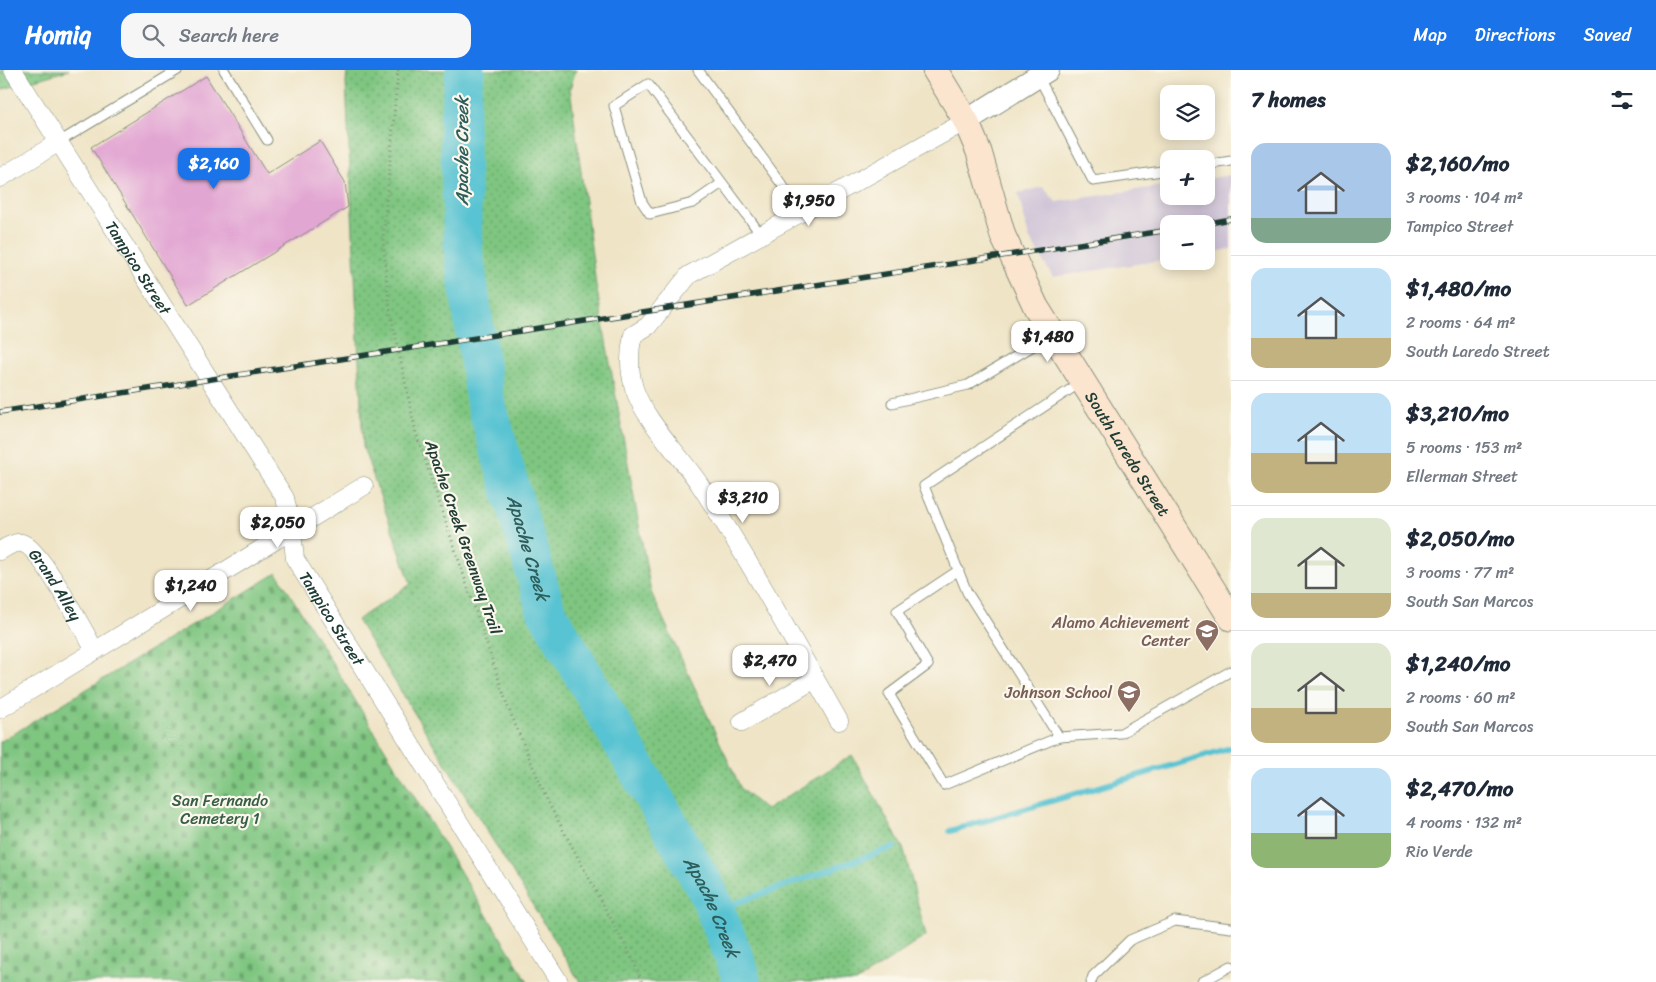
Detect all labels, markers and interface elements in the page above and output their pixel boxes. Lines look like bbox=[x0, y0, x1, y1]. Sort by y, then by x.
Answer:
search box bbox=[121, 13, 471, 58]
text: Homiq bbox=[25, 14, 91, 56]
text: Search here bbox=[179, 19, 279, 52]
text: Map bbox=[1414, 19, 1447, 51]
text: Directions bbox=[1475, 19, 1556, 51]
text: Saved bbox=[1584, 19, 1631, 51]
icon: search bbox=[139, 21, 167, 49]
text: 7 homes bbox=[1251, 81, 1326, 119]
map controls bbox=[1160, 85, 1215, 270]
button: layers bbox=[1160, 85, 1215, 140]
icon: filters bbox=[1608, 86, 1636, 114]
water label: Apache Creek bbox=[446, 94, 478, 206]
text: $2,160/mo bbox=[1406, 145, 1509, 183]
pin: $2,160 bbox=[173, 148, 255, 190]
text: $2,160 bbox=[189, 149, 239, 178]
button: + bbox=[1160, 150, 1215, 205]
icon: home bbox=[1291, 163, 1351, 223]
text: 3 rooms · 104 m² bbox=[1406, 183, 1523, 212]
pin: $1,950 bbox=[768, 184, 850, 227]
text: $1,950 bbox=[783, 186, 835, 215]
text: Tampico Street bbox=[1406, 212, 1513, 241]
street label: Tampico Street bbox=[97, 215, 179, 321]
button: − bbox=[1160, 215, 1215, 270]
text: $1,480/mo bbox=[1406, 270, 1511, 308]
icon: home bbox=[1291, 288, 1351, 348]
text: 2 rooms · 64 m² bbox=[1406, 308, 1516, 337]
pin: $1,480 bbox=[1007, 320, 1089, 363]
text: $1,480 bbox=[1022, 322, 1074, 351]
text: South Laredo Street bbox=[1406, 337, 1550, 366]
street label: South Laredo Street bbox=[1077, 385, 1178, 523]
text: $3,210/mo bbox=[1406, 395, 1509, 433]
icon: home bbox=[1291, 413, 1351, 473]
text: 5 rooms · 153 m² bbox=[1406, 433, 1522, 462]
street label: Apache Creek Greenway Trail bbox=[416, 435, 511, 639]
text: Ellerman Street bbox=[1406, 462, 1518, 491]
pin: $3,210 bbox=[702, 482, 784, 524]
text: $3,210 bbox=[718, 483, 768, 512]
water label: Apache Creek bbox=[497, 490, 559, 607]
pin: $2,050 bbox=[237, 506, 319, 549]
text: $2,050 bbox=[251, 508, 305, 537]
text: $2,050/mo bbox=[1406, 520, 1515, 558]
icon: home bbox=[1291, 538, 1351, 598]
street label: Grand Alley bbox=[21, 542, 90, 627]
text: 3 rooms · 77 m² bbox=[1406, 558, 1514, 587]
street label: Tampico Street bbox=[291, 565, 373, 672]
pin: $1,240 bbox=[150, 570, 232, 612]
text: $1,240 bbox=[165, 571, 217, 600]
text: South San Marcos bbox=[1406, 587, 1533, 616]
place label: Alamo Achievement Center bbox=[1051, 608, 1191, 655]
school or university icon: Alamo Achievement Center bbox=[1194, 618, 1220, 652]
pin: $2,470 bbox=[729, 644, 811, 687]
text: $1,240/mo bbox=[1406, 645, 1511, 683]
text: $2,470 bbox=[743, 646, 797, 675]
icon: home bbox=[1291, 663, 1351, 723]
place label: Johnson School bbox=[1004, 678, 1112, 707]
school or university icon: Johnson School bbox=[1116, 679, 1142, 713]
text: 2 rooms · 60 m² bbox=[1406, 683, 1516, 712]
text: South San Marcos bbox=[1406, 712, 1533, 741]
text: $2,470/mo bbox=[1406, 770, 1514, 808]
park label: San Fernando Cemetery 1 bbox=[172, 786, 268, 833]
icon: home bbox=[1291, 788, 1351, 848]
text: 4 rooms · 132 m² bbox=[1406, 808, 1522, 837]
text: Rio Verde bbox=[1406, 837, 1473, 866]
water label: Apache Creek bbox=[674, 849, 749, 965]

